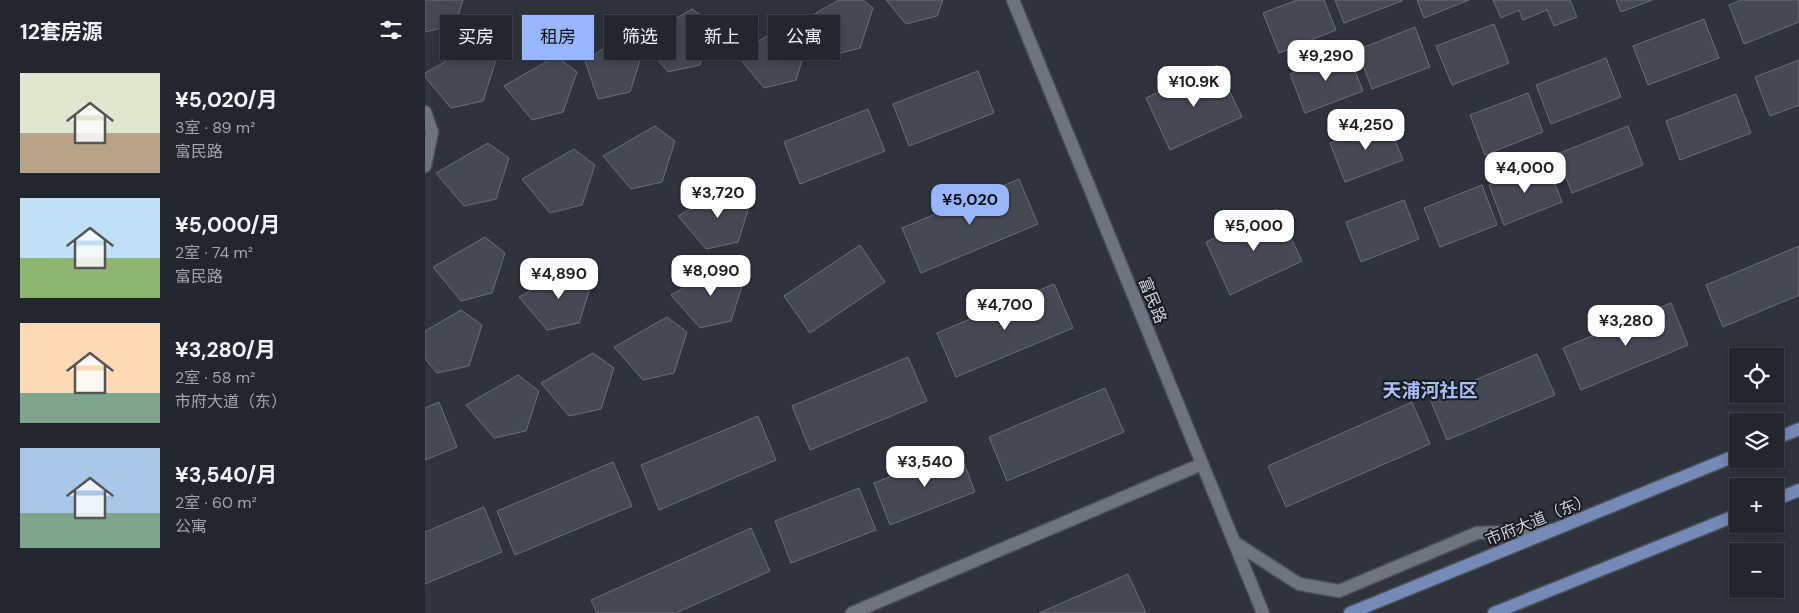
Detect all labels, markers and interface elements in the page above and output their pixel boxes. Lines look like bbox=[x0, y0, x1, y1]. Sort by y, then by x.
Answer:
chip: 买房 bbox=[440, 15, 512, 60]
chip: 租房 bbox=[522, 15, 594, 60]
chip: 筛选 bbox=[604, 15, 676, 60]
chip: 新上 bbox=[686, 15, 758, 60]
chip: 公寓 bbox=[768, 15, 840, 60]
icon: filters bbox=[377, 16, 405, 44]
text: 12套房源 bbox=[20, 18, 103, 46]
pin: ¥9,290 bbox=[1285, 39, 1367, 82]
text: ¥9,290 bbox=[1298, 45, 1354, 66]
pin: ¥10.9K bbox=[1153, 66, 1235, 108]
text: ¥10.9K bbox=[1168, 71, 1220, 92]
text: ¥5,020/月 bbox=[175, 86, 278, 114]
icon: home bbox=[60, 93, 120, 153]
pin: ¥4,250 bbox=[1325, 108, 1407, 151]
text: ¥4,250 bbox=[1338, 114, 1394, 135]
text: 3室 · 89 m² bbox=[175, 117, 255, 138]
text: 富民路 bbox=[175, 141, 223, 162]
pin: ¥4,000 bbox=[1484, 152, 1566, 194]
text: ¥4,000 bbox=[1496, 157, 1554, 178]
pin: ¥3,720 bbox=[677, 176, 759, 219]
text: ¥3,720 bbox=[692, 182, 744, 203]
pin: ¥5,020 bbox=[929, 184, 1011, 226]
text: ¥5,020 bbox=[942, 189, 998, 210]
pin: ¥5,000 bbox=[1213, 210, 1295, 252]
text: ¥5,000/月 bbox=[175, 211, 280, 239]
text: ¥5,000 bbox=[1225, 215, 1283, 236]
icon: home bbox=[60, 218, 120, 278]
text: 2室 · 74 m² bbox=[175, 242, 253, 263]
pin: ¥8,090 bbox=[670, 254, 752, 297]
pin: ¥4,890 bbox=[518, 258, 600, 300]
text: ¥8,090 bbox=[682, 260, 740, 281]
text: ¥4,890 bbox=[531, 263, 587, 284]
text: 富民路 bbox=[175, 266, 223, 287]
street label: 富民路 bbox=[1134, 274, 1171, 326]
pin: ¥4,700 bbox=[964, 288, 1046, 331]
text: ¥4,700 bbox=[977, 294, 1033, 315]
pin: ¥3,280 bbox=[1585, 304, 1667, 347]
text: ¥3,280 bbox=[1599, 310, 1653, 331]
text: ¥3,280/月 bbox=[175, 336, 276, 364]
icon: home bbox=[60, 343, 120, 403]
map controls bbox=[1729, 348, 1784, 598]
button: locate bbox=[1729, 348, 1784, 403]
text: 2室 · 58 m² bbox=[175, 367, 255, 388]
district label: 天浦河社区 bbox=[1382, 378, 1478, 403]
text: 市府大道（东） bbox=[175, 391, 287, 412]
button: layers bbox=[1729, 413, 1784, 468]
pin: ¥3,540 bbox=[884, 446, 966, 488]
text: ¥3,540 bbox=[897, 451, 953, 472]
text: ¥3,540/月 bbox=[175, 461, 277, 489]
icon: home bbox=[60, 468, 120, 528]
button: + bbox=[1729, 478, 1784, 533]
street label: 市府大道（东） bbox=[1482, 489, 1594, 550]
text: 2室 · 60 m² bbox=[175, 492, 257, 513]
text: 公寓 bbox=[175, 516, 207, 537]
button: − bbox=[1729, 543, 1784, 598]

